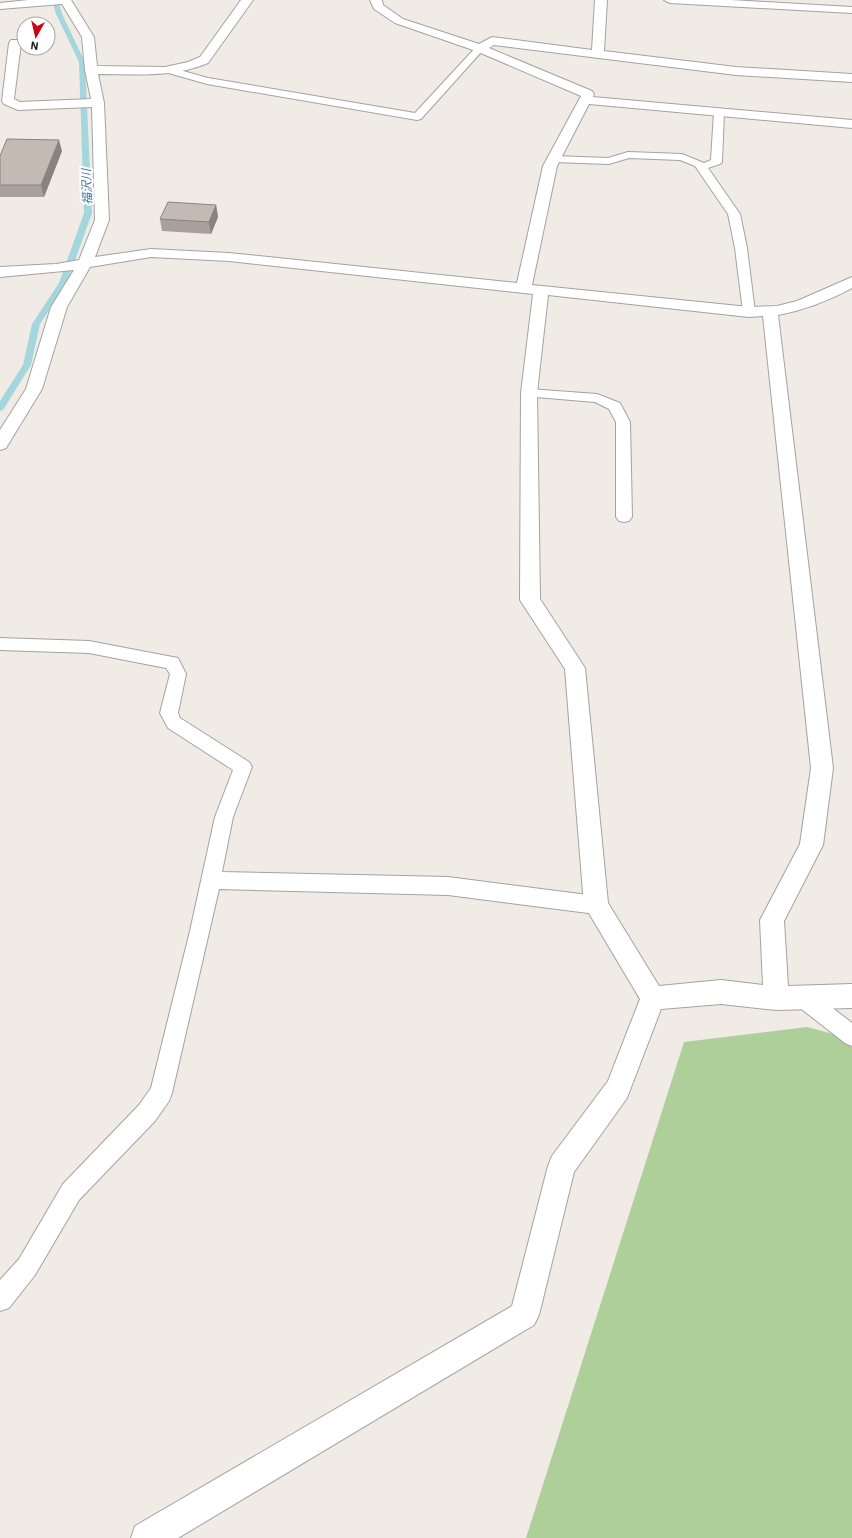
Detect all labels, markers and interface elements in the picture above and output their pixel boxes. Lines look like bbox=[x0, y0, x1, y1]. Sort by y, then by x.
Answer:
north arrow bbox=[16, 16, 56, 56]
text: N bbox=[30, 38, 40, 53]
water label: 福沢川 bbox=[78, 167, 95, 205]

